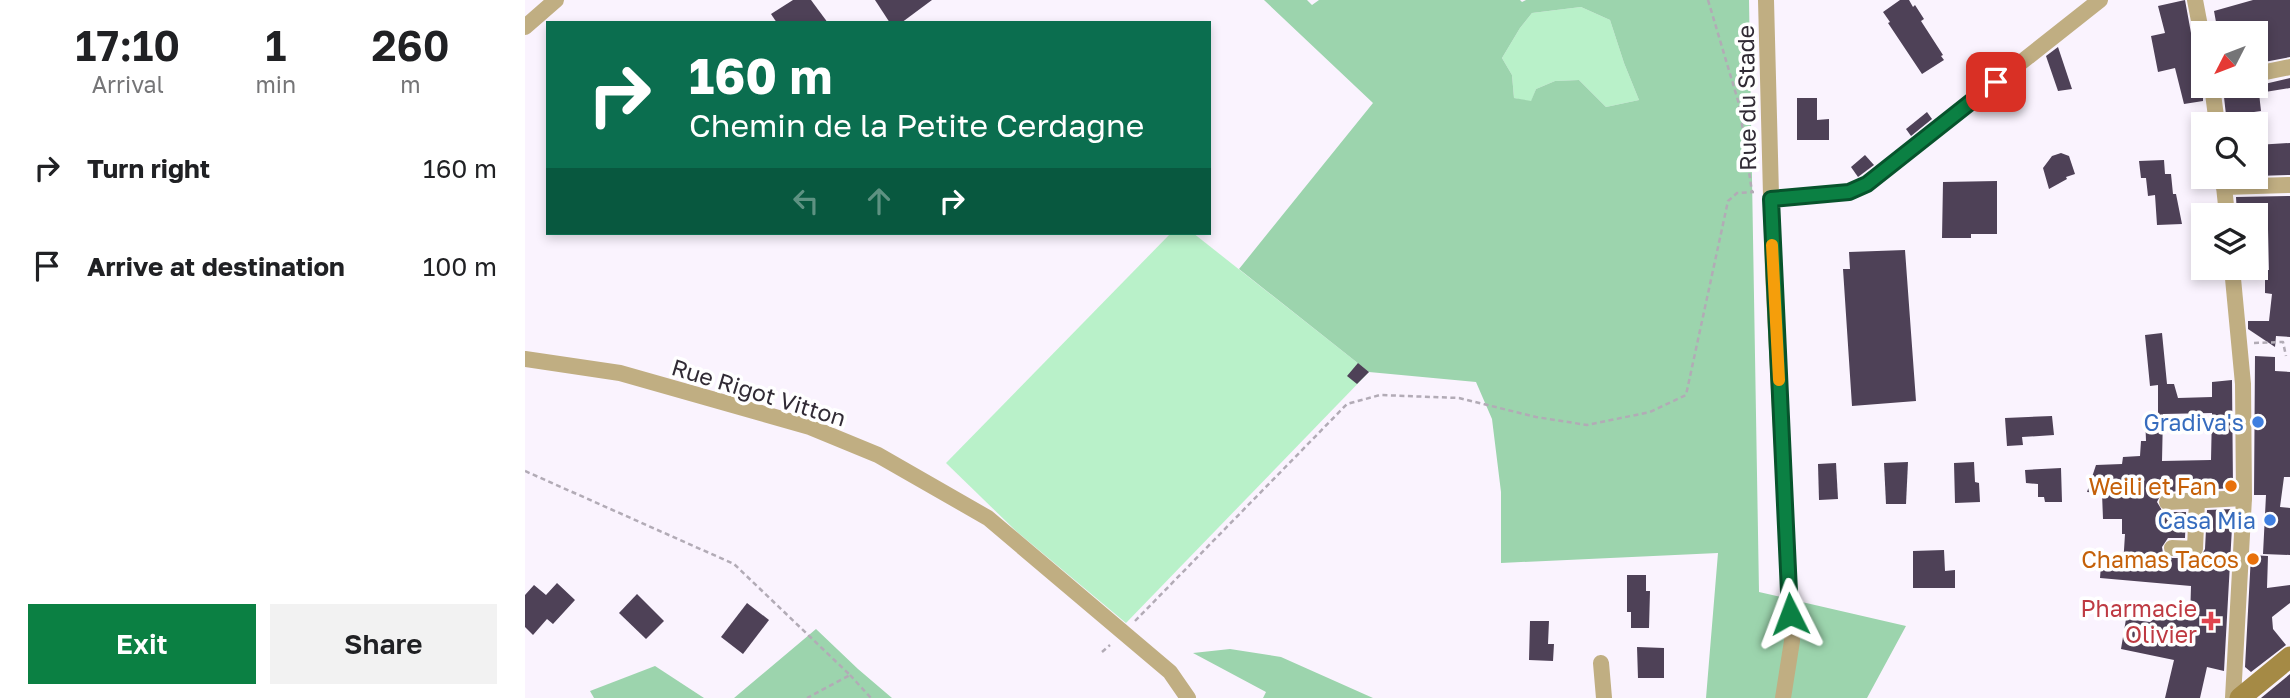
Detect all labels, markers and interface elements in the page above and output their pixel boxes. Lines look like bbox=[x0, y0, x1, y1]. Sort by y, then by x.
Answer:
text: 17:10 bbox=[75, 20, 180, 70]
text: 1 bbox=[265, 20, 286, 70]
text: 260 bbox=[371, 20, 450, 70]
north arrow bbox=[2191, 21, 2268, 98]
map controls bbox=[2191, 21, 2268, 280]
street label: Rue du Stade bbox=[1731, 25, 1761, 171]
text: 160 m bbox=[689, 46, 832, 105]
icon: right bbox=[574, 49, 665, 140]
pin bbox=[1966, 52, 2026, 112]
icon: arrive bbox=[1977, 63, 2015, 101]
text: Arrival bbox=[92, 70, 164, 98]
text: min bbox=[255, 70, 296, 98]
text: m bbox=[400, 70, 421, 98]
text: Chemin de la Petite Cerdagne bbox=[689, 106, 1144, 144]
button: search bbox=[2191, 112, 2268, 189]
icon: right bbox=[28, 149, 66, 187]
text: Turn right bbox=[87, 153, 210, 184]
text: 160 m bbox=[423, 153, 497, 184]
icon: left bbox=[787, 182, 825, 220]
icon: ahead bbox=[860, 182, 898, 220]
icon: right bbox=[933, 182, 971, 220]
button: layers bbox=[2191, 203, 2268, 280]
icon: arrive bbox=[28, 247, 66, 285]
text: Arrive at destination bbox=[87, 251, 345, 282]
text: 100 m bbox=[423, 251, 497, 282]
street label: Rue Rigot Vitton bbox=[669, 352, 849, 432]
place label: Gradiva's bbox=[2144, 408, 2244, 436]
marker: Gradiva's bbox=[2250, 414, 2266, 430]
place label: Weili et Fan bbox=[2088, 472, 2217, 500]
marker: Weili et Fan bbox=[2223, 478, 2239, 494]
place label: Casa Mia bbox=[2157, 506, 2256, 534]
marker: Casa Mia bbox=[2262, 512, 2278, 528]
place label: Chamas Tacos bbox=[2081, 545, 2239, 573]
marker: Chamas Tacos bbox=[2245, 551, 2261, 567]
position arrow bbox=[1753, 577, 1827, 651]
place label: Pharmacie Olivier bbox=[2080, 594, 2197, 648]
button: Exit bbox=[28, 604, 256, 684]
button: Share bbox=[270, 604, 497, 684]
marker: Pharmacie Olivier bbox=[2203, 613, 2219, 629]

